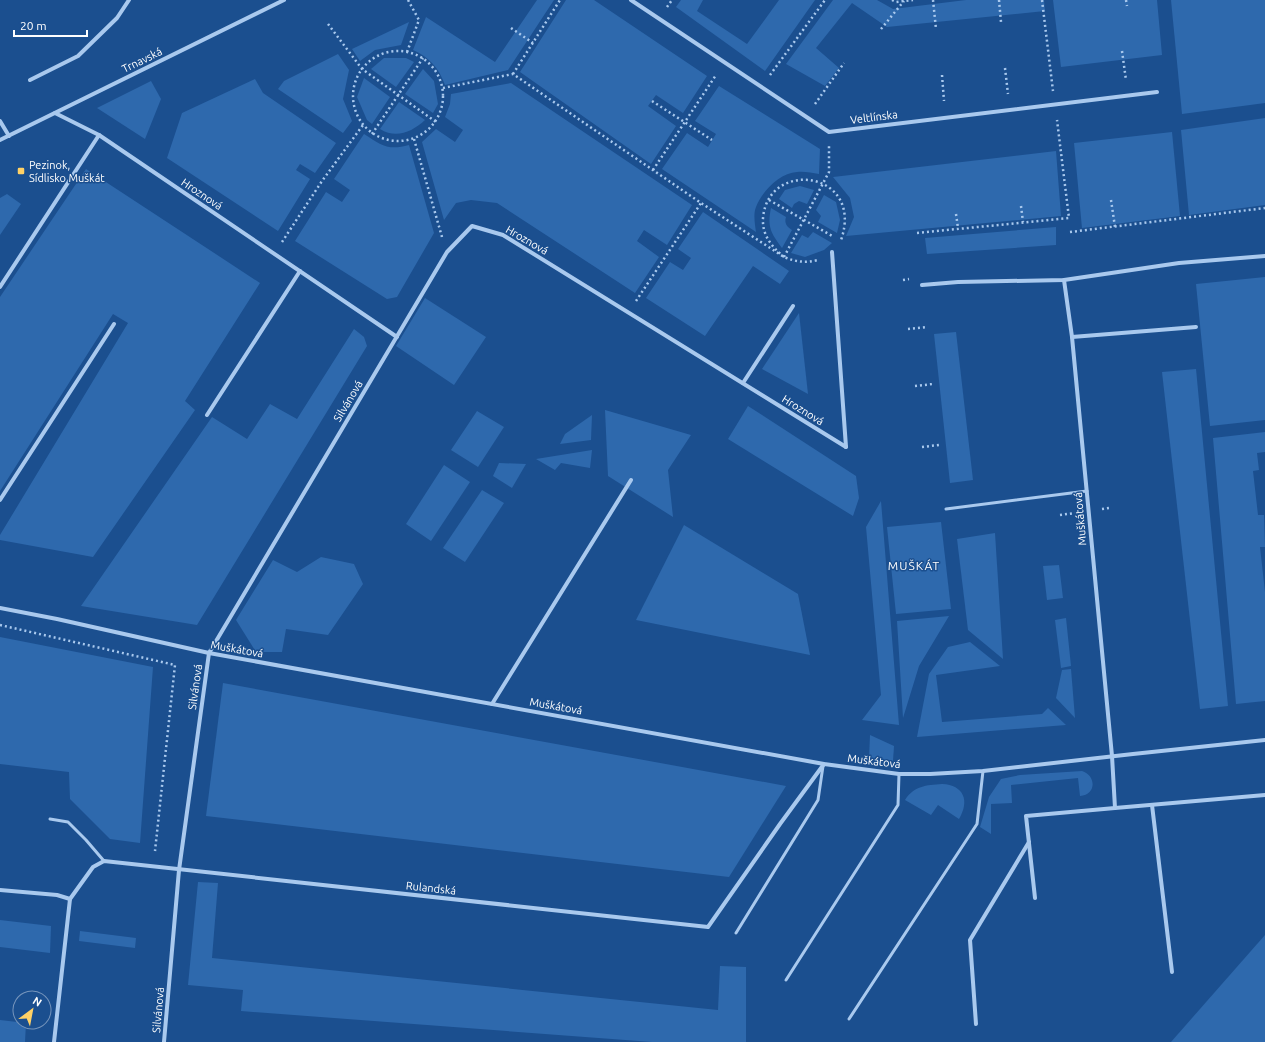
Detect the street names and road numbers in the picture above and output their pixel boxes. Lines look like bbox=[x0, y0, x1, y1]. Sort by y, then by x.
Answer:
street label: Trnavská bbox=[120, 45, 164, 75]
street label: Veltlínska bbox=[850, 108, 898, 126]
street label: Hroznová bbox=[179, 176, 225, 212]
street label: Hroznová bbox=[504, 223, 550, 257]
street label: Silvánová bbox=[331, 378, 365, 424]
street label: Hroznová bbox=[780, 392, 826, 428]
street label: Muškátová bbox=[1072, 492, 1088, 546]
street label: Muškátová bbox=[210, 638, 264, 660]
street label: Silvánová bbox=[186, 663, 204, 711]
street label: Muškátová bbox=[529, 695, 583, 717]
street label: Muškátová bbox=[847, 752, 901, 770]
street label: Rulandská bbox=[405, 879, 457, 897]
street label: Silvánová bbox=[150, 987, 166, 1033]

